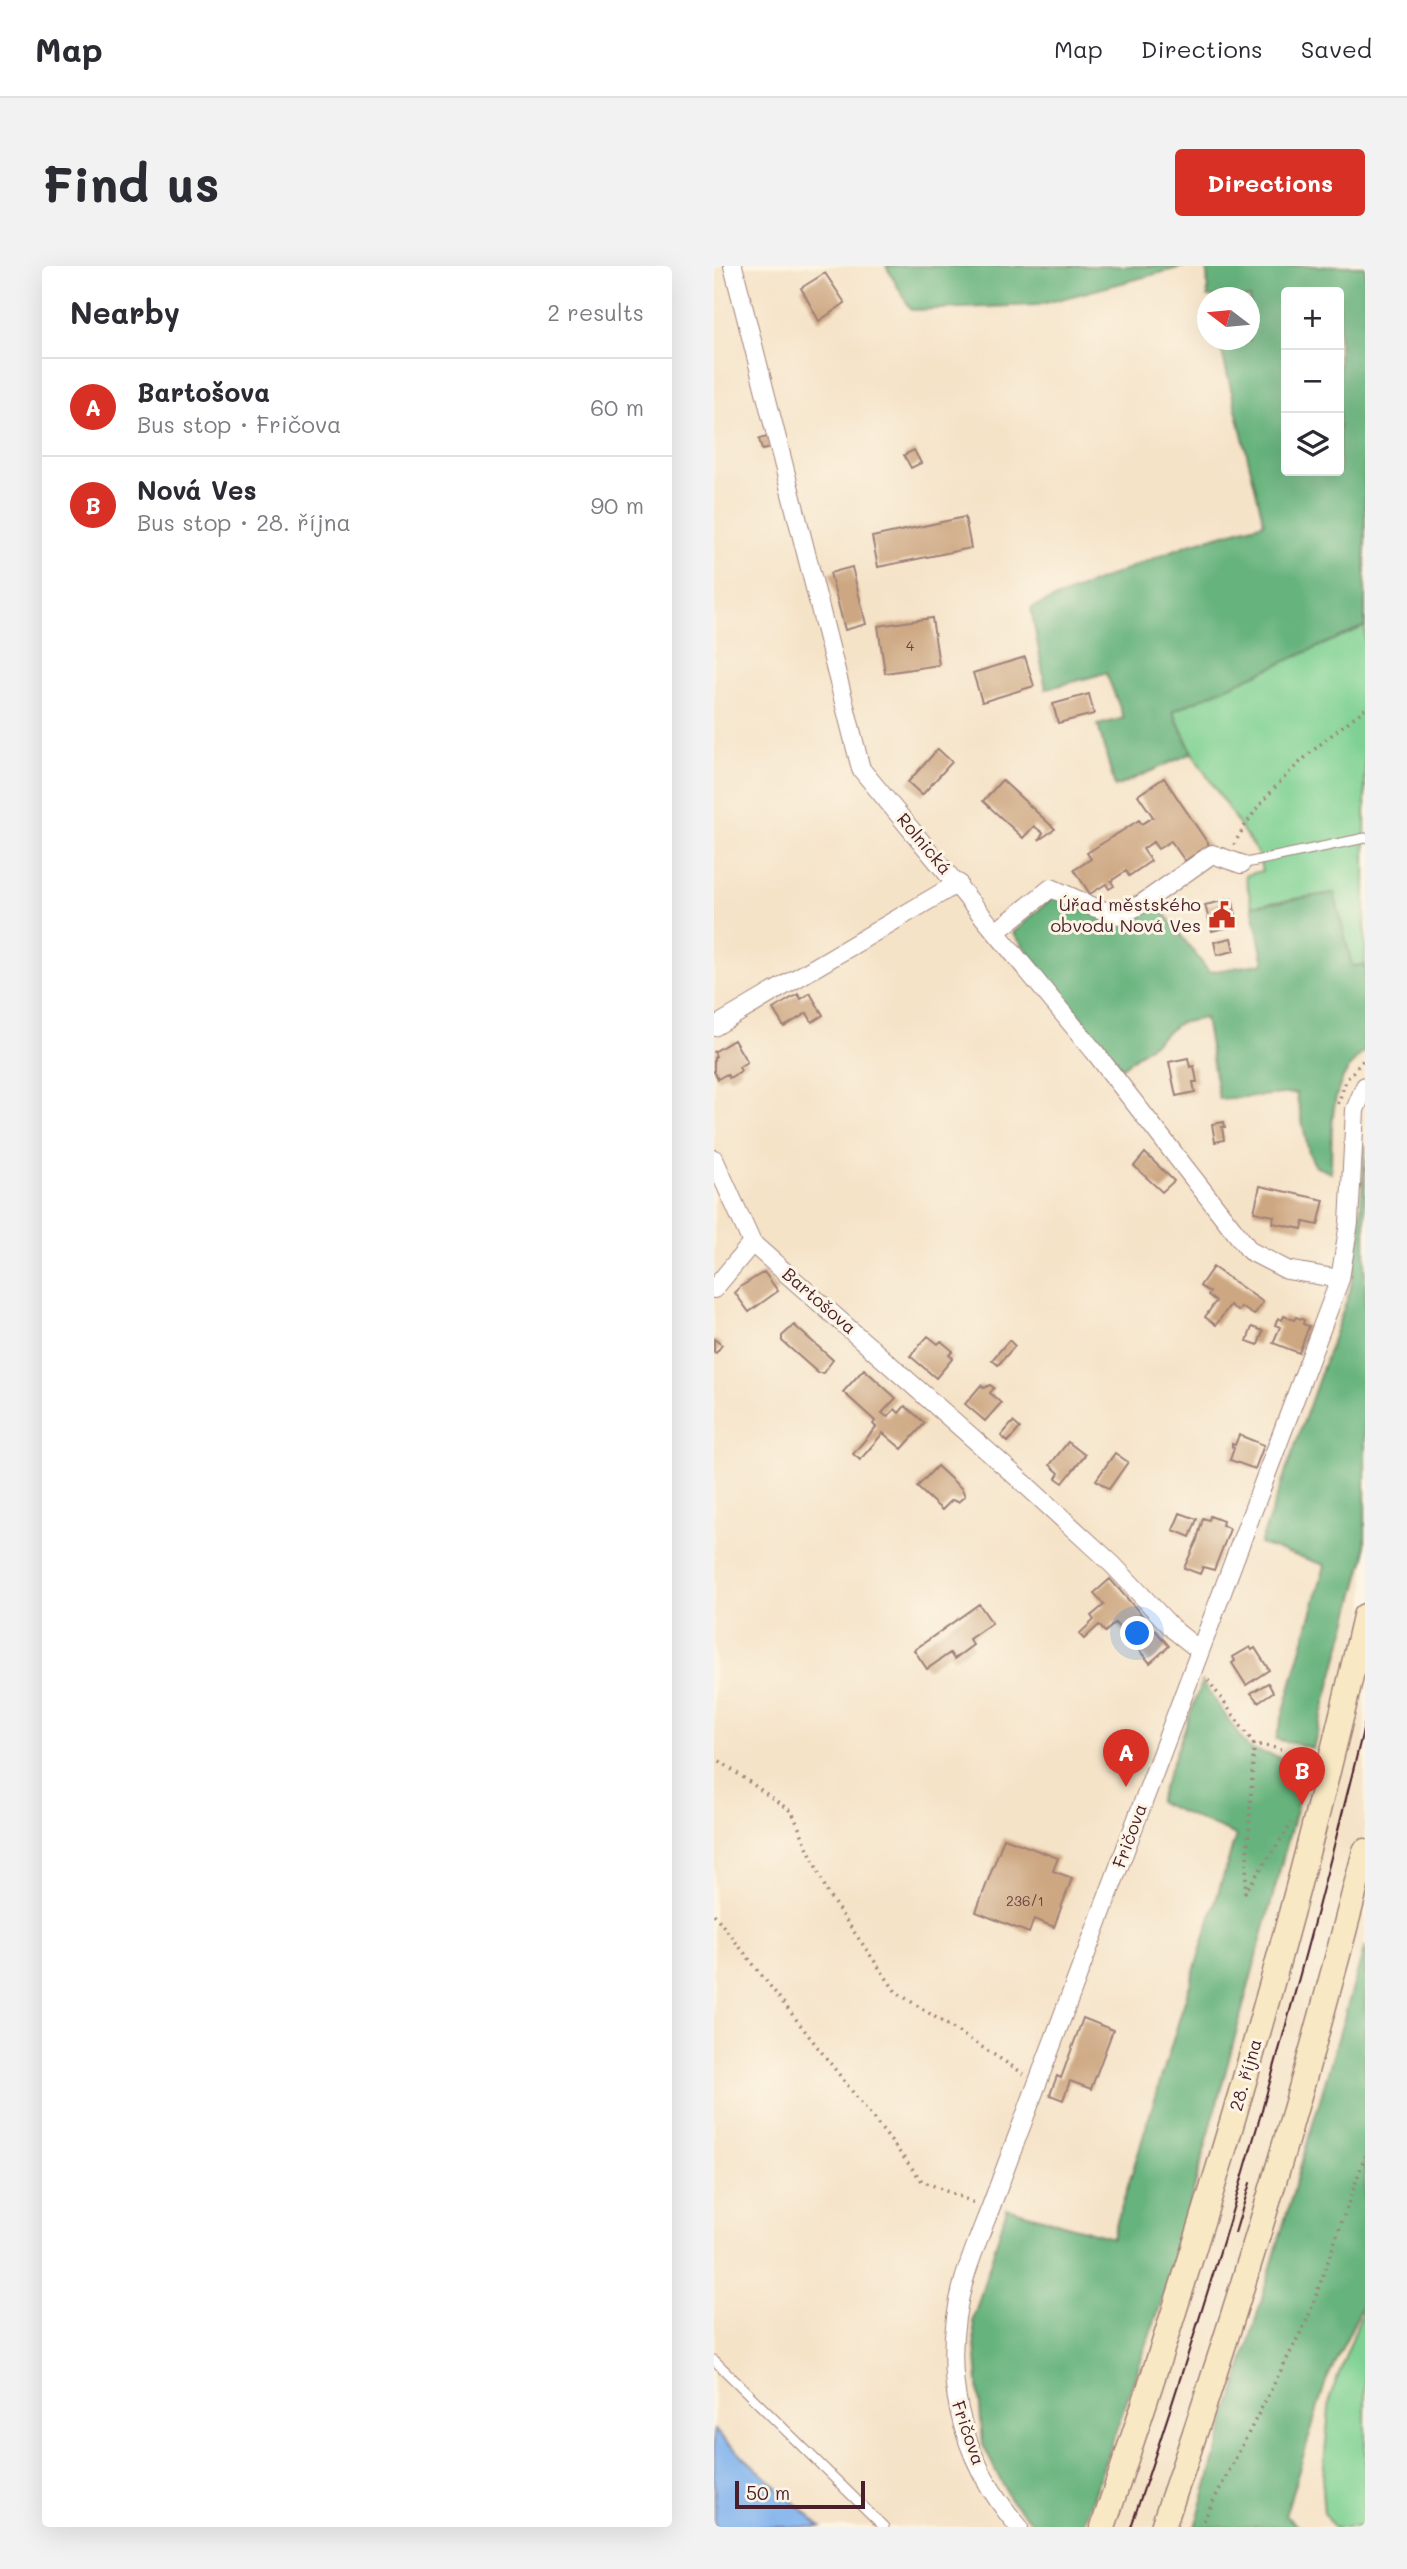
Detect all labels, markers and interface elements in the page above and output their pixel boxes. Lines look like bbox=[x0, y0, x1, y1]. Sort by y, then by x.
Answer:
text: Map bbox=[35, 27, 103, 70]
text: Map bbox=[1054, 33, 1103, 64]
text: Directions bbox=[1141, 33, 1263, 64]
text: Saved bbox=[1301, 33, 1372, 64]
button: Directions bbox=[1175, 149, 1365, 216]
text: Find us bbox=[42, 151, 220, 214]
north arrow bbox=[1197, 287, 1260, 350]
map controls bbox=[1281, 287, 1344, 476]
button: + bbox=[1281, 287, 1344, 350]
text: Nearby bbox=[70, 292, 180, 332]
text: 2 results bbox=[547, 297, 644, 327]
button: − bbox=[1281, 350, 1344, 413]
text: Bartošova bbox=[137, 375, 270, 409]
text: A bbox=[85, 392, 101, 422]
text: 60 m bbox=[590, 392, 644, 422]
text: Bus stop · Fričova bbox=[137, 409, 341, 439]
button: layers bbox=[1281, 413, 1344, 476]
text: Nová Ves bbox=[137, 473, 257, 507]
text: B bbox=[85, 490, 101, 520]
text: 90 m bbox=[591, 490, 644, 520]
text: Bus stop · 28. října bbox=[137, 507, 351, 537]
house number: 4 bbox=[906, 636, 915, 655]
street label: Rolnická bbox=[892, 807, 958, 879]
place label: Úřad městského obvodu Nová Ves bbox=[1050, 892, 1201, 937]
public building icon: Úřad městského obvodu Nová Ves bbox=[1207, 900, 1237, 930]
street label: Bartošova bbox=[778, 1262, 862, 1339]
your location bbox=[1120, 1616, 1154, 1650]
pin: A bbox=[1103, 1729, 1149, 1787]
pin: B bbox=[1279, 1747, 1325, 1805]
street label: Fričova bbox=[1106, 1800, 1152, 1871]
house number: 236/1 bbox=[1006, 1891, 1044, 1910]
street label: 28. října bbox=[1223, 2036, 1267, 2114]
street label: Fričova bbox=[947, 2397, 991, 2468]
scale bar bbox=[735, 2478, 864, 2510]
text: 50 m bbox=[746, 2480, 790, 2505]

